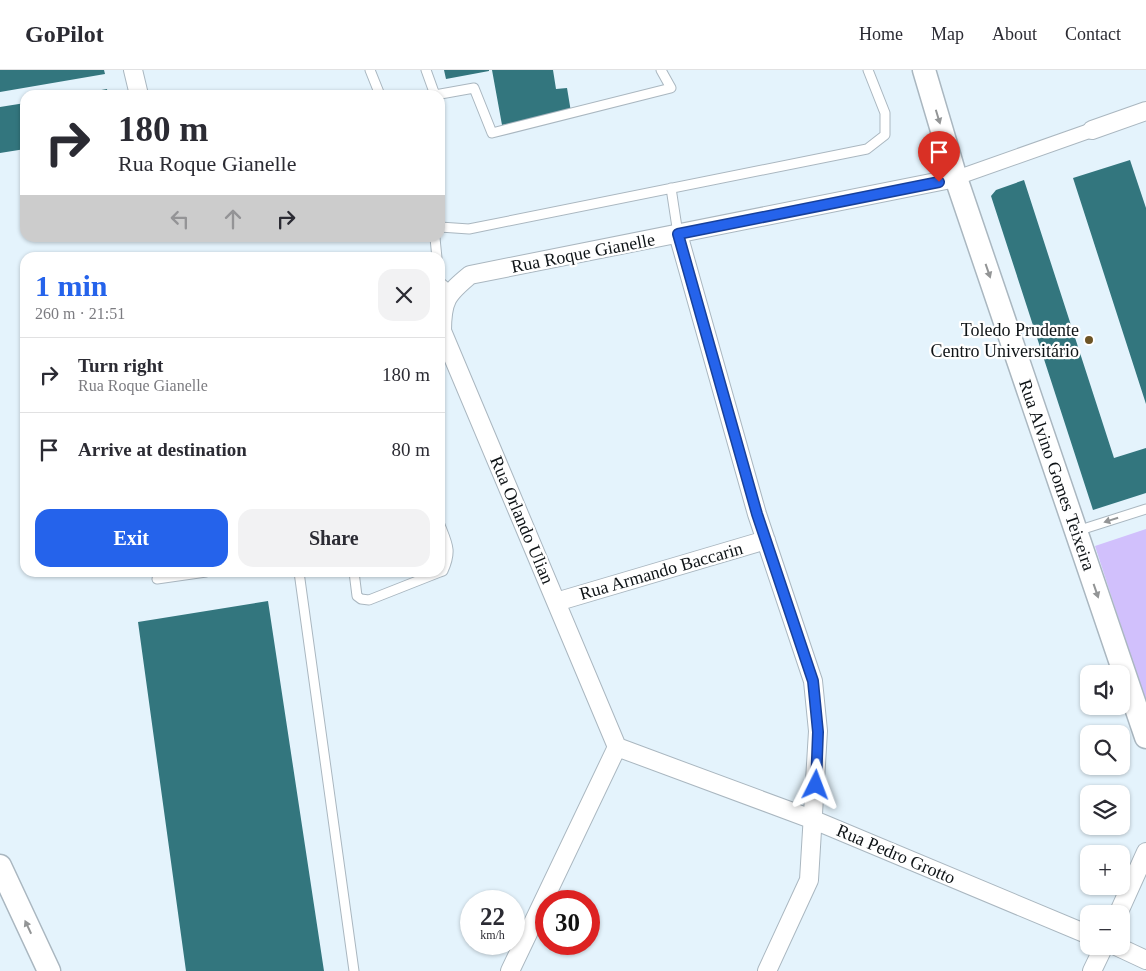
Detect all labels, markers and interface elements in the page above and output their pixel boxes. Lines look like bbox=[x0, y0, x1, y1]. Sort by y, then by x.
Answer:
text: GoPilot bbox=[25, 21, 104, 47]
text: Home bbox=[859, 24, 903, 44]
text: Map bbox=[931, 24, 964, 44]
text: About bbox=[992, 24, 1037, 44]
text: Contact bbox=[1065, 24, 1121, 44]
one-way arrow bbox=[934, 109, 942, 124]
icon: right bbox=[35, 110, 100, 175]
text: 180 m bbox=[118, 110, 208, 149]
pin bbox=[918, 131, 960, 182]
icon: arrive bbox=[925, 138, 953, 166]
text: Rua Roque Gianelle bbox=[118, 151, 296, 176]
icon: left bbox=[166, 205, 194, 233]
icon: ahead bbox=[219, 205, 247, 233]
icon: right bbox=[272, 205, 300, 233]
street label: Rua Roque Gianelle bbox=[509, 229, 657, 277]
one-way arrow bbox=[984, 264, 992, 279]
text: 1 min bbox=[35, 269, 108, 302]
button: close bbox=[378, 269, 430, 321]
text: 260 m · 21:51 bbox=[35, 305, 125, 322]
place label: Toledo Prudente Centro Universitário bbox=[931, 320, 1079, 361]
marker: Toledo Prudente Centro Universitário bbox=[1083, 334, 1095, 346]
text: Turn right bbox=[78, 355, 163, 376]
icon: right bbox=[35, 361, 63, 389]
text: 180 m bbox=[382, 364, 430, 385]
text: Rua Roque Gianelle bbox=[78, 377, 208, 394]
street label: Rua Alvino Gomes Teixeira bbox=[1015, 377, 1099, 573]
icon: arrive bbox=[35, 436, 63, 464]
text: Arrive at destination bbox=[78, 439, 247, 460]
text: 80 m bbox=[391, 439, 430, 460]
street label: Rua Orlando Ulian bbox=[486, 453, 558, 587]
button: Exit bbox=[35, 509, 228, 567]
button: Share bbox=[238, 509, 430, 567]
one-way arrow bbox=[1103, 517, 1118, 525]
street label: Rua Armando Baccarin bbox=[577, 538, 745, 604]
one-way arrow bbox=[1092, 584, 1100, 599]
map controls bbox=[1080, 665, 1130, 955]
button: sound bbox=[1080, 665, 1130, 715]
button: search bbox=[1080, 725, 1130, 775]
position arrow bbox=[789, 758, 841, 810]
button: layers bbox=[1080, 785, 1130, 835]
street label: Rua Pedro Grotto bbox=[834, 820, 958, 888]
button: + bbox=[1080, 845, 1130, 895]
speed limit sign: 30 bbox=[535, 890, 600, 955]
text: 22 bbox=[480, 903, 505, 930]
button: − bbox=[1080, 905, 1130, 955]
one-way arrow bbox=[24, 920, 32, 934]
text: km/h bbox=[480, 928, 505, 942]

